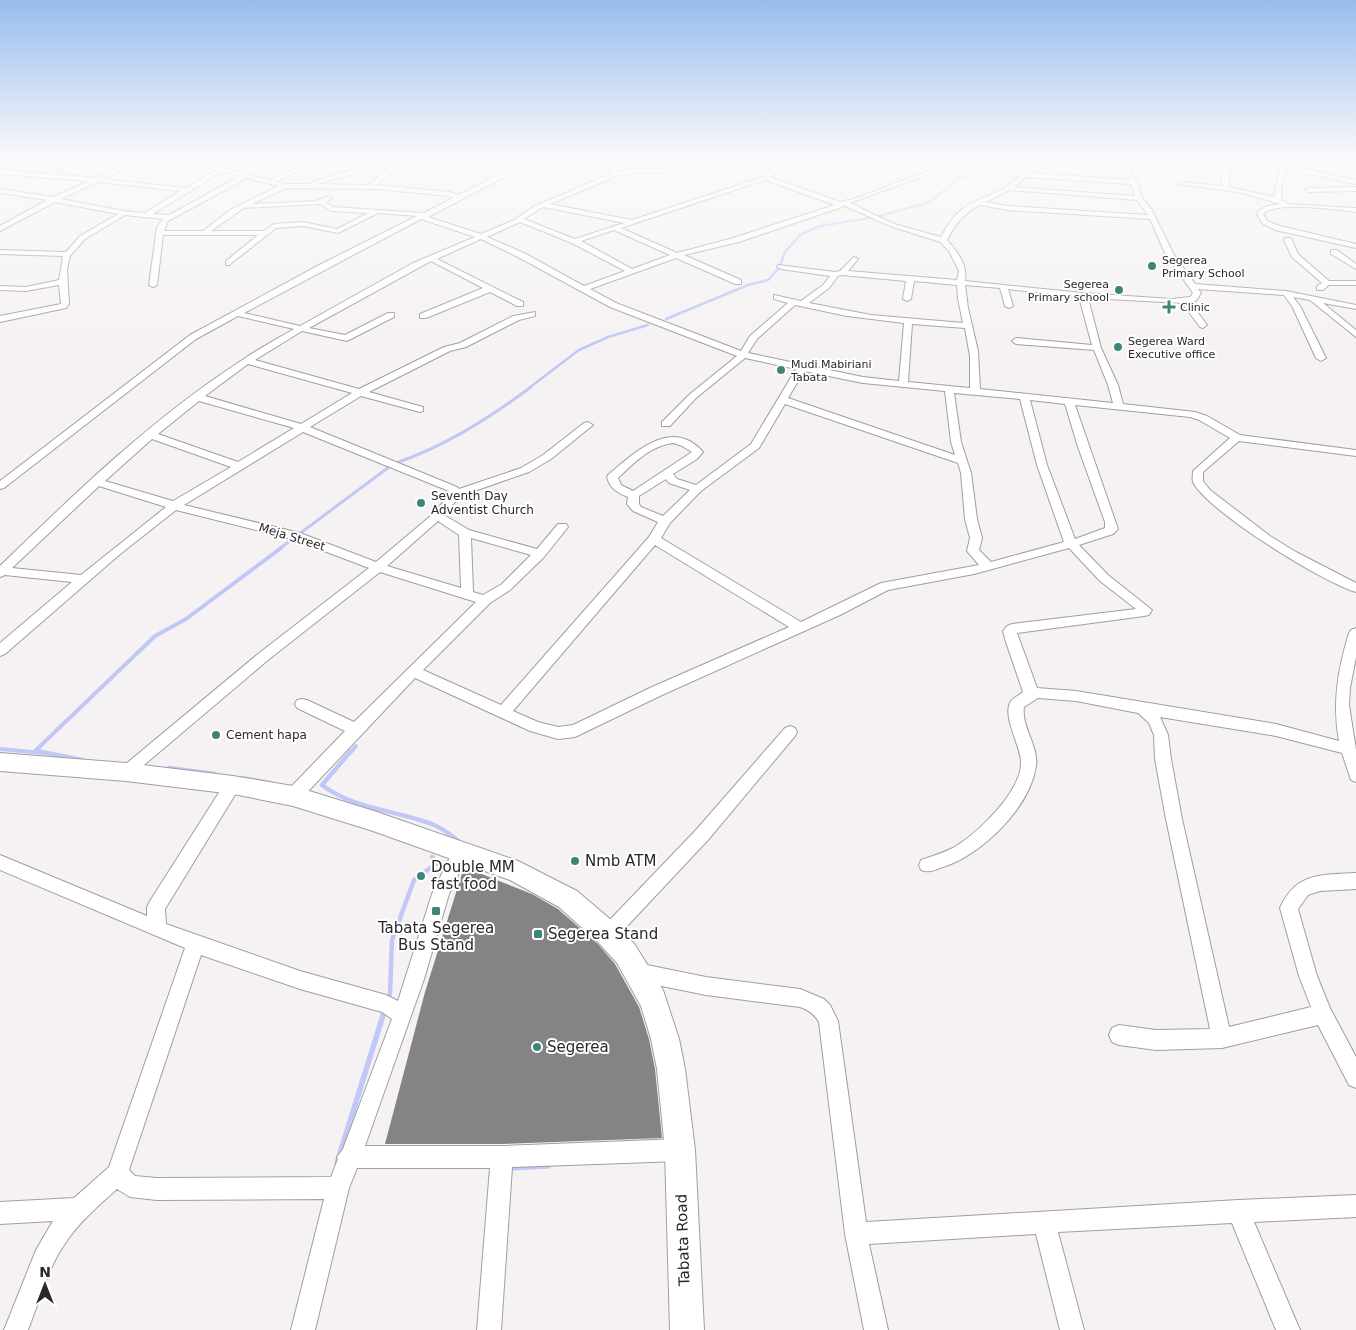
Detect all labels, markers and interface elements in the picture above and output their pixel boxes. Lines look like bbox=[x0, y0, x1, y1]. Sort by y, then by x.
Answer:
place label: Segerea Primary School bbox=[1162, 254, 1245, 280]
marker: Segerea Primary School bbox=[1146, 260, 1158, 272]
place label: Segerea Primary school bbox=[1028, 278, 1109, 304]
marker: Segerea Primary school bbox=[1113, 284, 1125, 296]
marker: Clinic bbox=[1162, 300, 1176, 314]
place label: Clinic bbox=[1180, 301, 1210, 314]
place label: Segerea Ward Executive office bbox=[1128, 335, 1215, 361]
marker: Segerea Ward Executive office bbox=[1112, 341, 1124, 353]
place label: Mudi Mabiriani Tabata bbox=[790, 358, 872, 384]
marker: Mudi Mabiriani Tabata bbox=[775, 364, 787, 376]
place label: Seventh Day Adventist Church bbox=[431, 489, 534, 517]
marker: Seventh Day Adventist Church bbox=[415, 497, 427, 509]
street label: Meja Street bbox=[257, 520, 327, 554]
place label: Cement hapa bbox=[226, 728, 307, 742]
marker: Cement hapa bbox=[210, 729, 222, 741]
place label: Nmb ATM bbox=[585, 852, 656, 870]
marker: Nmb ATM bbox=[569, 855, 581, 867]
place label: Double MM fast food bbox=[431, 858, 515, 893]
marker: Double MM fast food bbox=[415, 870, 427, 882]
marker: Tabata Segerea Bus Stand bbox=[430, 905, 442, 917]
place label: Tabata Segerea Bus Stand bbox=[377, 919, 494, 954]
place label: Segerea Stand bbox=[548, 925, 658, 943]
marker: Segerea Stand bbox=[532, 928, 544, 940]
place label: Segerea bbox=[547, 1038, 609, 1056]
marker: Segerea bbox=[531, 1041, 543, 1053]
street label: Tabata Road bbox=[672, 1194, 694, 1287]
north arrow bbox=[20, 1260, 70, 1310]
text: N bbox=[39, 1264, 51, 1280]

